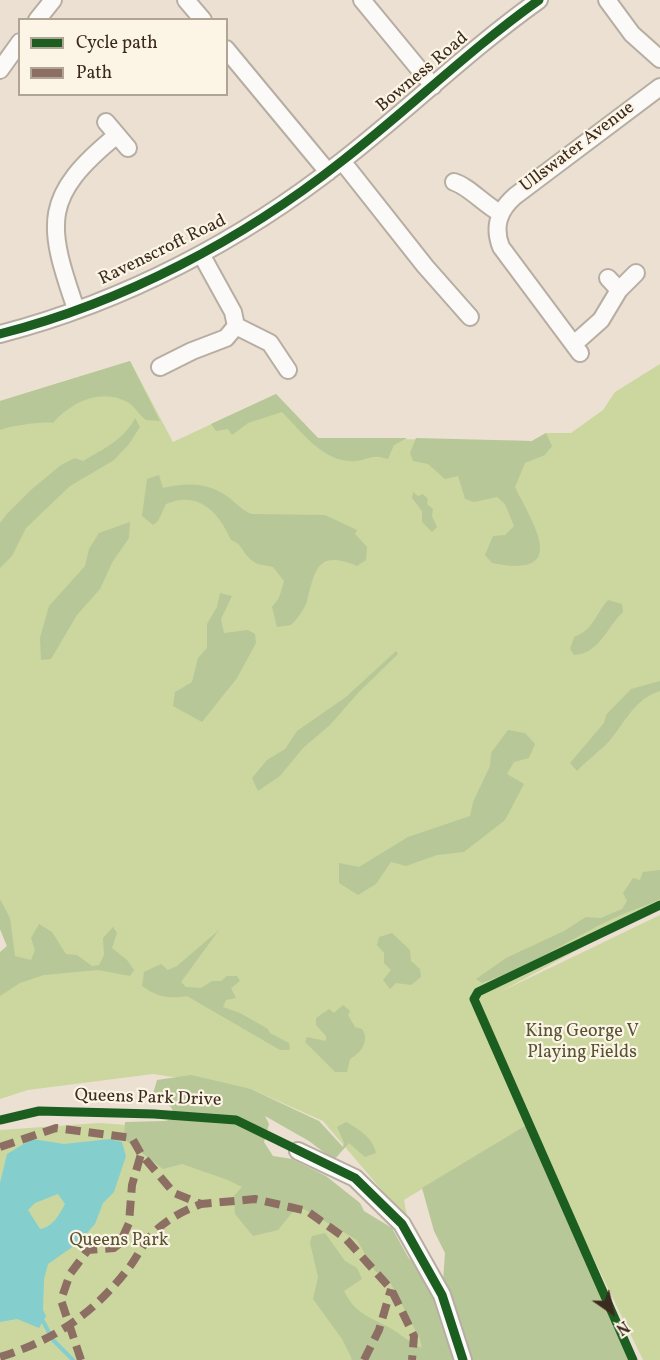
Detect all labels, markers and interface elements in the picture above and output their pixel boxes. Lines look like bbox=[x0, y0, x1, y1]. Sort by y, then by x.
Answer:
legend bbox=[18, 18, 228, 96]
street label: Bowness Road bbox=[373, 28, 473, 118]
text: Cycle path bbox=[76, 31, 158, 56]
text: Path bbox=[76, 61, 112, 86]
street label: Ullswater Avenue bbox=[517, 98, 639, 198]
street label: Ravenscroft Road bbox=[96, 211, 230, 291]
park label: King George V Playing Fields bbox=[525, 1022, 639, 1064]
street label: Queens Park Drive bbox=[74, 1086, 222, 1112]
park label: Queens Park bbox=[69, 1231, 169, 1253]
north arrow bbox=[582, 1282, 642, 1342]
text: N bbox=[611, 1315, 633, 1339]

